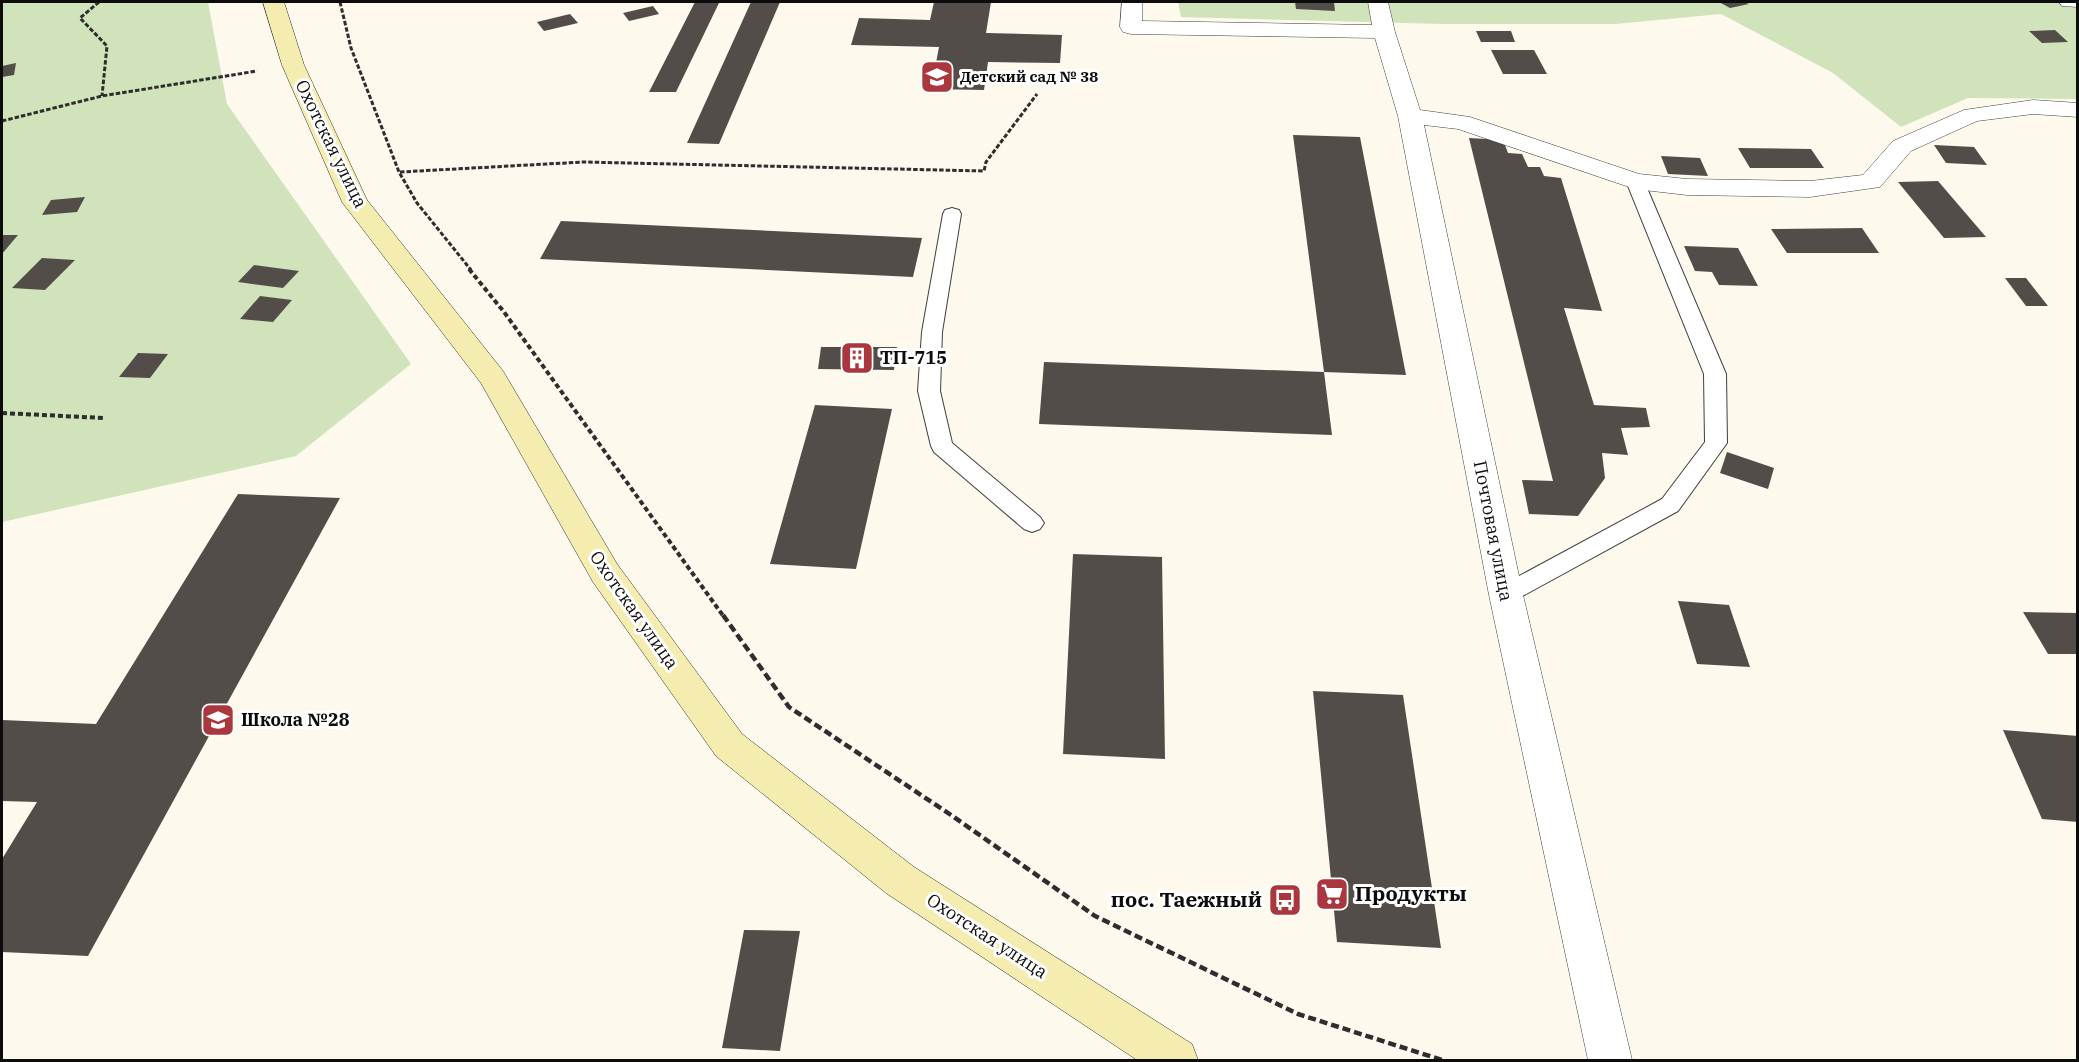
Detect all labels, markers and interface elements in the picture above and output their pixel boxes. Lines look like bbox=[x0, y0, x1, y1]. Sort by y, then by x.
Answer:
school or university icon: Детский сад № 38 bbox=[919, 59, 955, 95]
place label: Детский сад № 38 bbox=[960, 67, 1098, 86]
street label: Охотская улица bbox=[290, 76, 372, 212]
building icon: ТП-715 bbox=[839, 340, 875, 376]
place label: ТП-715 bbox=[880, 346, 947, 369]
street label: Почтовая улица bbox=[1469, 459, 1518, 603]
street label: Охотская улица bbox=[585, 546, 684, 674]
school or university icon: Школа №28 bbox=[200, 702, 236, 738]
place label: Школа №28 bbox=[241, 708, 350, 731]
supermarket icon: Продукты bbox=[1314, 876, 1350, 912]
place label: Продукты bbox=[1355, 879, 1467, 907]
bus stop icon: пос. Таежный bbox=[1267, 882, 1303, 918]
place label: пос. Таежный bbox=[1111, 885, 1262, 913]
street label: Охотская улица bbox=[922, 888, 1052, 983]

